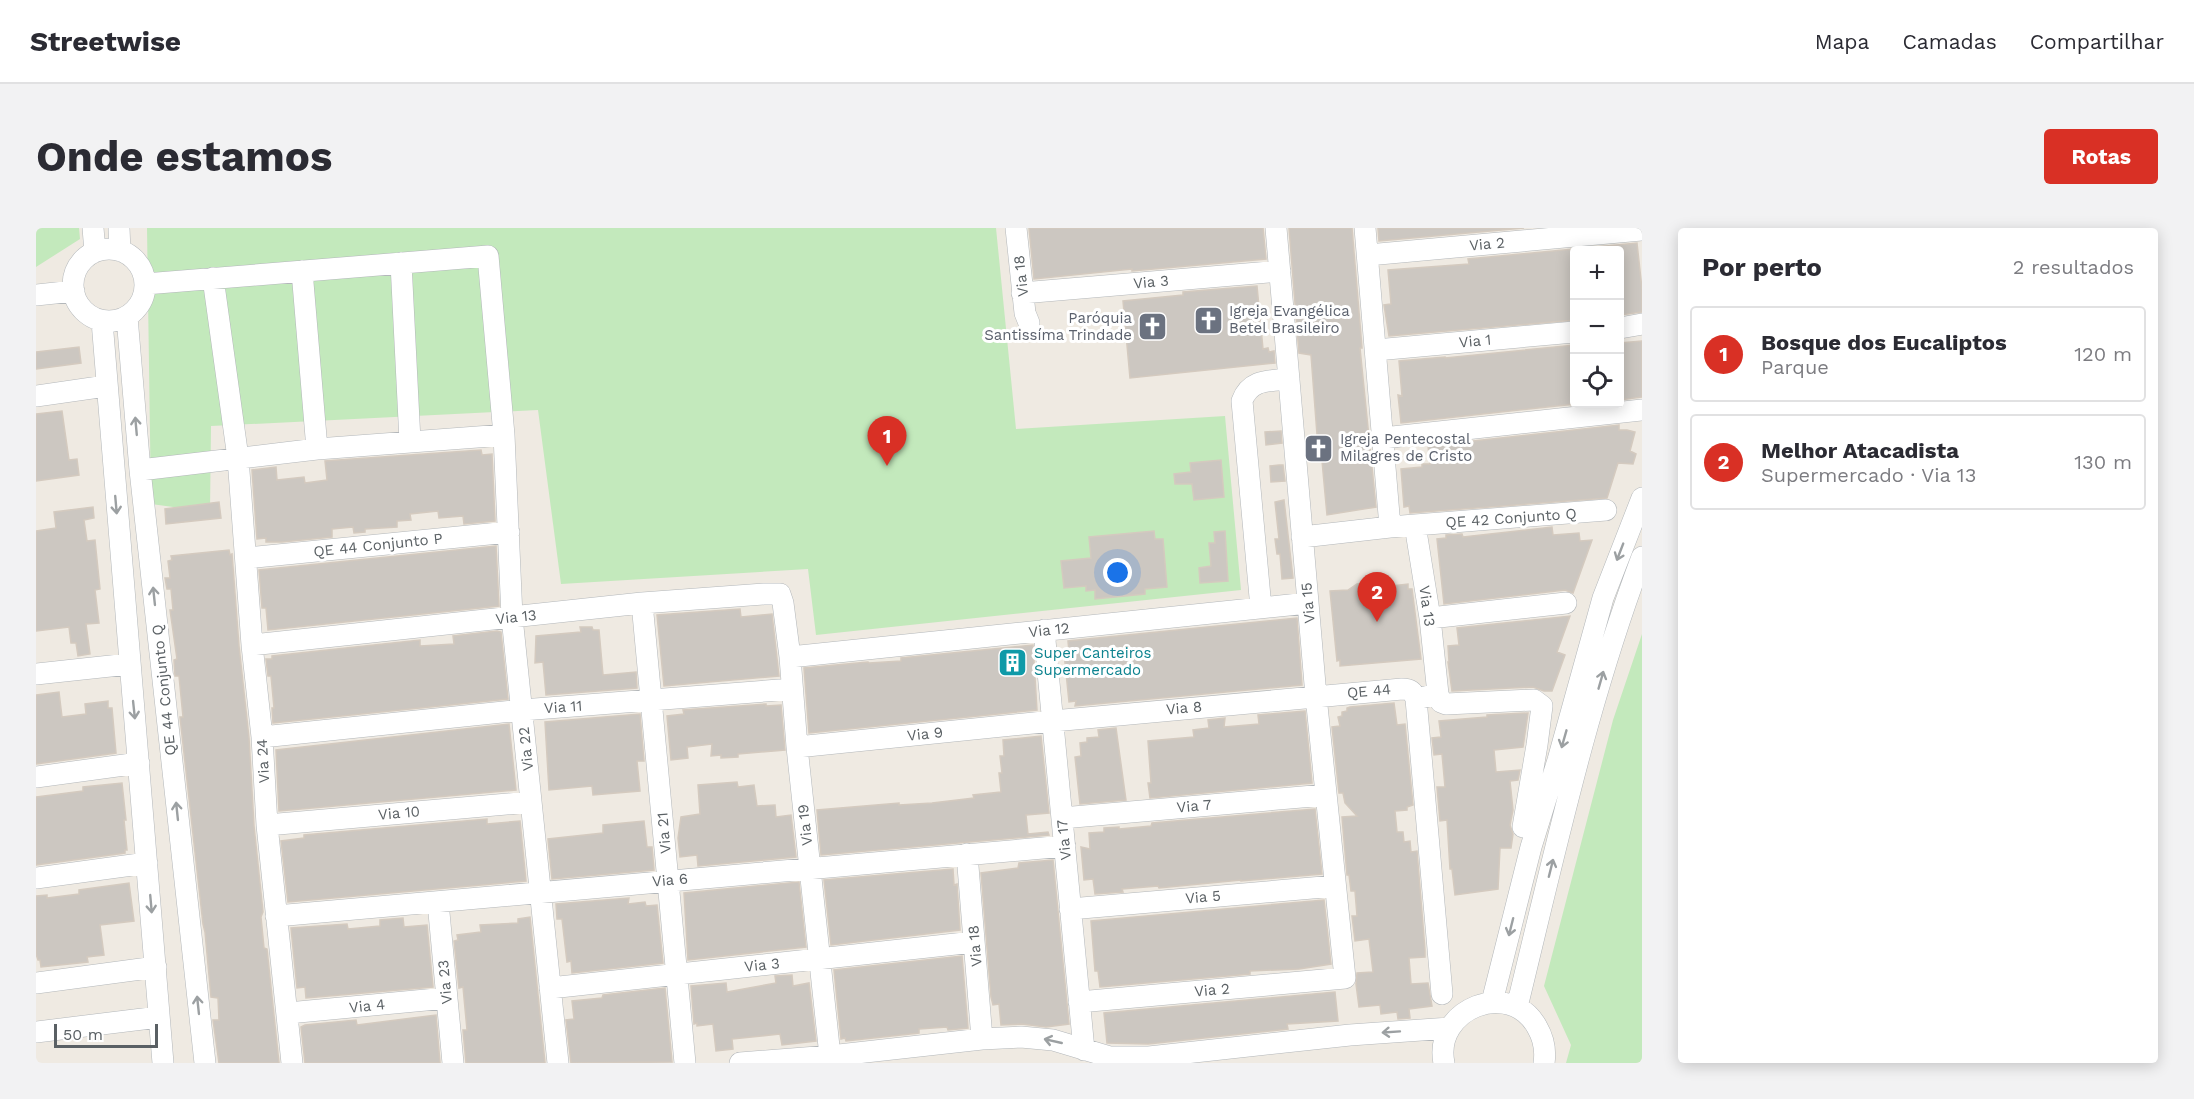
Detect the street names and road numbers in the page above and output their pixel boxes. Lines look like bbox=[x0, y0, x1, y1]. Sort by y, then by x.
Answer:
street label: Via 2 bbox=[1468, 233, 1506, 255]
street label: Via 18 bbox=[1010, 254, 1032, 298]
street label: Via 3 bbox=[1132, 271, 1170, 293]
street label: Via 1 bbox=[1458, 331, 1492, 351]
street label: QE 42 Conjunto Q bbox=[1445, 504, 1577, 532]
street label: QE 44 Conjunto P bbox=[312, 529, 444, 561]
street label: Via 15 bbox=[1297, 582, 1319, 624]
street label: Via 13 bbox=[1415, 584, 1439, 628]
street label: Via 13 bbox=[495, 606, 537, 628]
street label: Via 12 bbox=[1028, 619, 1070, 641]
street label: QE 44 Conjunto Q bbox=[148, 623, 180, 757]
street label: QE 44 bbox=[1346, 680, 1392, 702]
street label: Via 11 bbox=[543, 697, 583, 717]
street label: Via 8 bbox=[1165, 697, 1203, 719]
street label: Via 9 bbox=[906, 723, 944, 745]
street label: Via 22 bbox=[515, 726, 537, 772]
street label: Via 24 bbox=[253, 738, 273, 784]
street label: Via 7 bbox=[1176, 796, 1212, 816]
street label: Via 10 bbox=[377, 802, 421, 824]
street label: Via 19 bbox=[794, 803, 816, 847]
street label: Via 21 bbox=[653, 812, 675, 854]
street label: Via 17 bbox=[1053, 819, 1075, 861]
street label: Via 6 bbox=[651, 869, 689, 891]
street label: Via 5 bbox=[1184, 886, 1222, 908]
street label: Via 18 bbox=[964, 924, 986, 968]
street label: Via 3 bbox=[743, 954, 781, 976]
street label: Via 23 bbox=[434, 959, 456, 1005]
street label: Via 2 bbox=[1193, 979, 1231, 1001]
street label: Via 4 bbox=[348, 995, 386, 1017]

